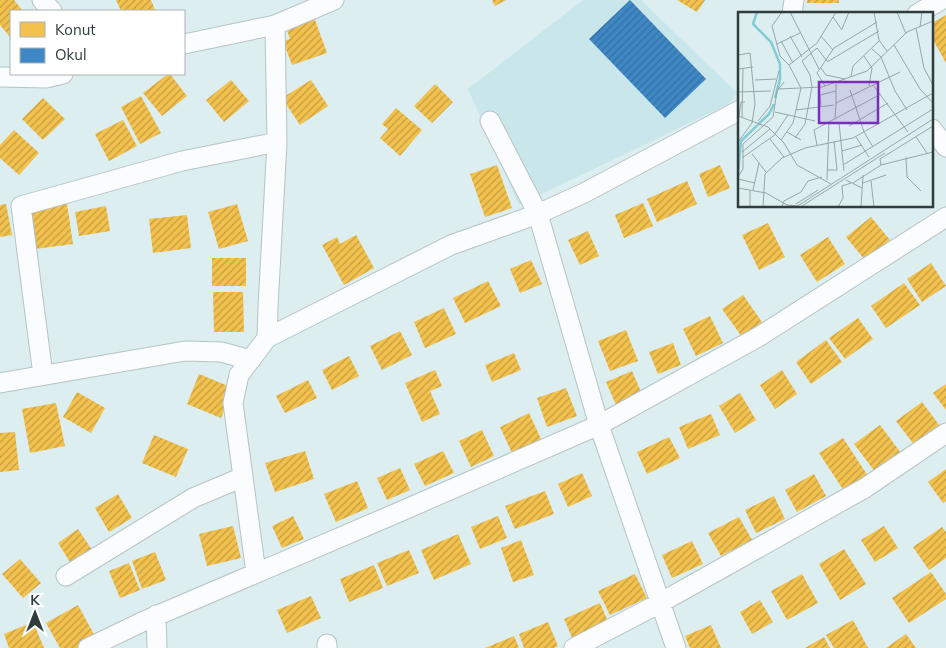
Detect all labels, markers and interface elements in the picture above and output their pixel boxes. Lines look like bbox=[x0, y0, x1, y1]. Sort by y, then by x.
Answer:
legend bbox=[10, 10, 185, 75]
inset map bbox=[738, 12, 934, 208]
text: Konut bbox=[55, 20, 96, 39]
text: Okul bbox=[55, 45, 87, 64]
north arrow bbox=[10, 588, 60, 638]
text: K bbox=[30, 591, 40, 609]

